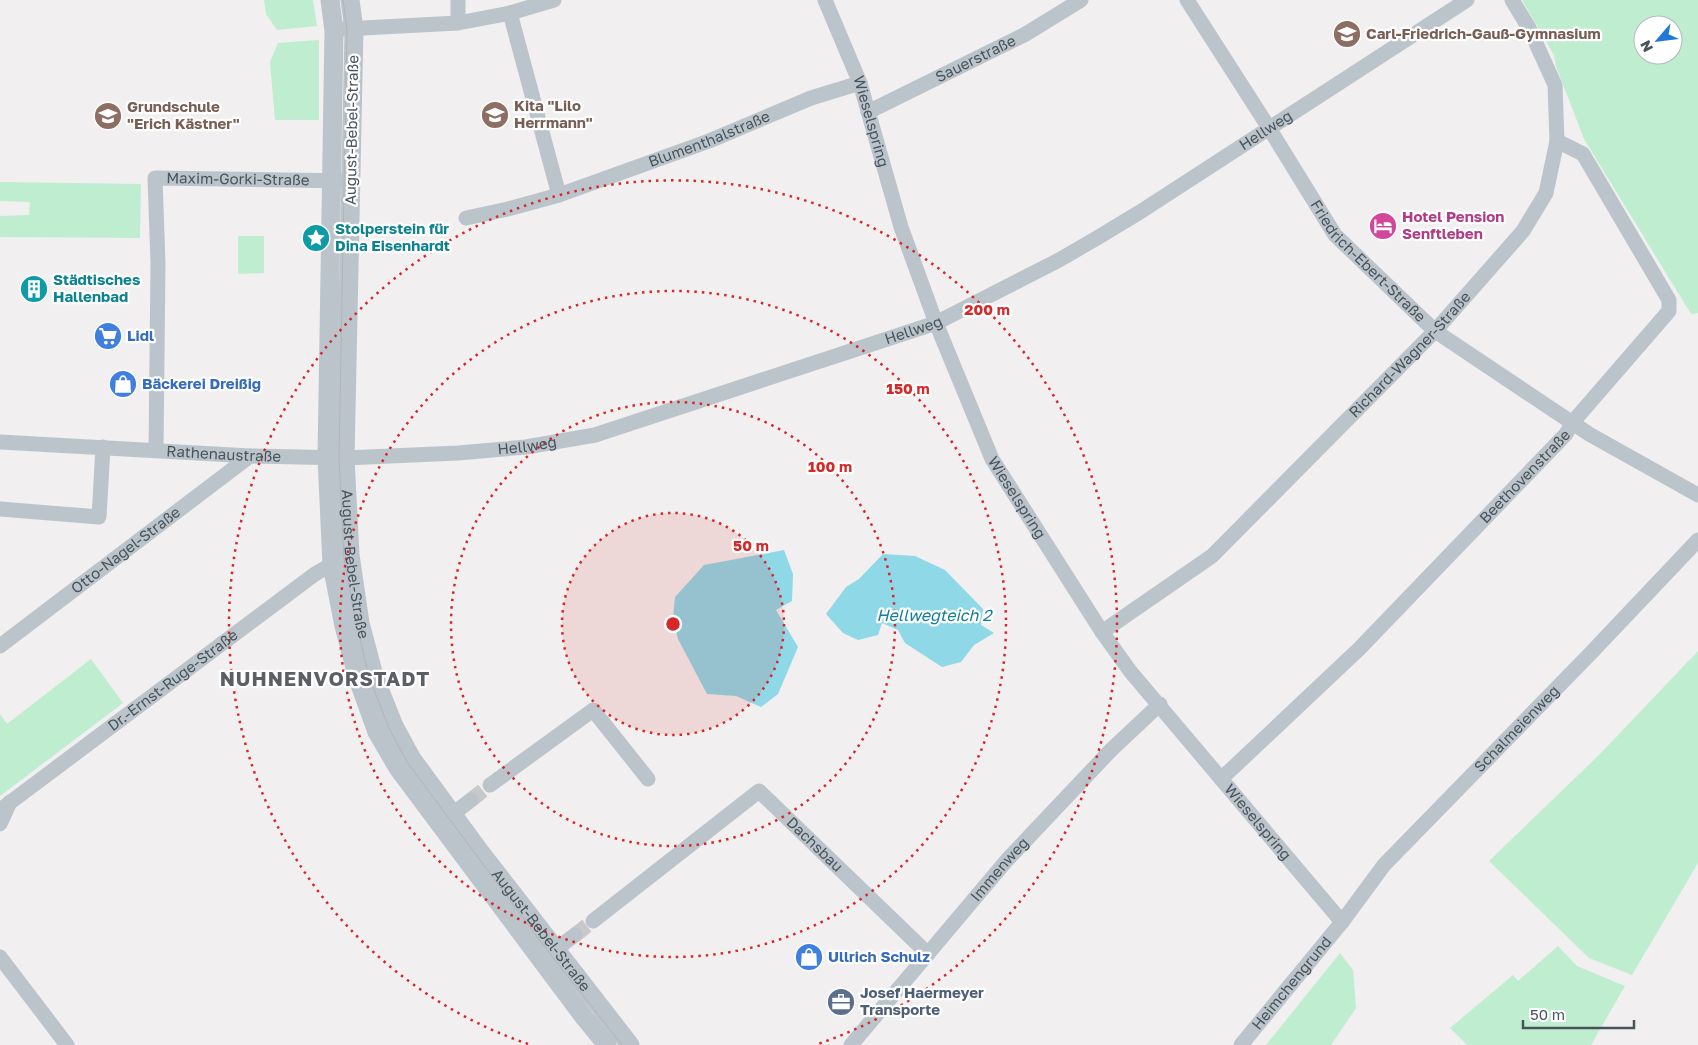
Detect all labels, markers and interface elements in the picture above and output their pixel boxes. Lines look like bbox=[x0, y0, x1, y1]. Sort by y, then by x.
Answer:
north arrow bbox=[1633, 15, 1683, 65]
school or university icon: Carl-Friedrich-Gauß-Gymnasium bbox=[1332, 19, 1362, 49]
place label: Carl-Friedrich-Gauß-Gymnasium bbox=[1366, 24, 1601, 42]
street label: Sauerstraße bbox=[932, 30, 1019, 85]
text: N bbox=[1636, 38, 1656, 55]
street label: August-Bebel-Straße bbox=[341, 55, 361, 205]
street label: Wieselspring bbox=[850, 73, 893, 169]
place label: Kita "Lilo Herrmann" bbox=[514, 96, 593, 131]
place label: Grundschule "Erich Kästner" bbox=[127, 97, 240, 132]
school or university icon: Kita "Lilo Herrmann" bbox=[480, 100, 510, 130]
school or university icon: Grundschule "Erich Kästner" bbox=[93, 101, 123, 131]
street label: Blumenthalstraße bbox=[646, 106, 773, 170]
street label: Hellweg bbox=[1235, 106, 1295, 153]
street label: Maxim-Gorki-Straße bbox=[166, 168, 310, 188]
street label: Friedrich-Ebert-Straße bbox=[1308, 196, 1430, 325]
place label: Hotel Pension Senftleben bbox=[1402, 207, 1504, 242]
hotel icon: Hotel Pension Senftleben bbox=[1368, 211, 1398, 241]
place label: Stolperstein für Dina Eisenhardt bbox=[335, 219, 450, 254]
place icon: Stolperstein für Dina Eisenhardt bbox=[301, 223, 331, 253]
place label: Städtisches Hallenbad bbox=[53, 270, 140, 305]
building icon: Städtisches Hallenbad bbox=[19, 274, 49, 304]
street label: Richard-Wagner-Straße bbox=[1345, 287, 1474, 421]
text: 200 m bbox=[964, 300, 1010, 318]
street label: Hellweg bbox=[882, 311, 945, 347]
supermarket icon: Lidl bbox=[93, 321, 123, 351]
place label: Lidl bbox=[127, 326, 154, 344]
shop icon: Bäckerei Dreißig bbox=[108, 369, 138, 399]
place label: Bäckerei Dreißig bbox=[142, 374, 261, 392]
text: 150 m bbox=[886, 379, 930, 397]
street label: Beethovenstraße bbox=[1475, 425, 1574, 526]
street label: Hellweg bbox=[497, 432, 558, 457]
street label: Rathenaustraße bbox=[166, 441, 281, 465]
street label: Wieselspring bbox=[985, 453, 1050, 542]
text: 100 m bbox=[808, 457, 852, 475]
street label: August-Bebel-Straße bbox=[339, 489, 374, 641]
street label: Otto-Nagel-Straße bbox=[67, 502, 184, 597]
text: 50 m bbox=[733, 536, 769, 554]
water label: Hellwegteich 2 bbox=[876, 605, 993, 625]
centre of rings bbox=[664, 615, 682, 633]
street label: Dr.-Ernst-Ruge-Straße bbox=[104, 625, 241, 734]
district label: NUHNENVORSTADT bbox=[220, 666, 430, 690]
street label: Schalmeienweg bbox=[1470, 681, 1562, 775]
street label: Wieselspring bbox=[1221, 780, 1296, 863]
street label: Dachsbau bbox=[783, 813, 847, 875]
street label: Immenweg bbox=[966, 833, 1032, 905]
street label: August-Bebel-Straße bbox=[489, 865, 595, 995]
street label: Heimchengrund bbox=[1247, 932, 1335, 1033]
shop icon: Ullrich Schulz bbox=[794, 942, 824, 972]
place label: Ullrich Schulz bbox=[828, 947, 930, 965]
place label: Josef Haermeyer Transporte bbox=[860, 983, 984, 1018]
office icon: Josef Haermeyer Transporte bbox=[826, 987, 856, 1017]
scale bar bbox=[1523, 998, 1634, 1030]
text: 50 m bbox=[1530, 1005, 1565, 1023]

